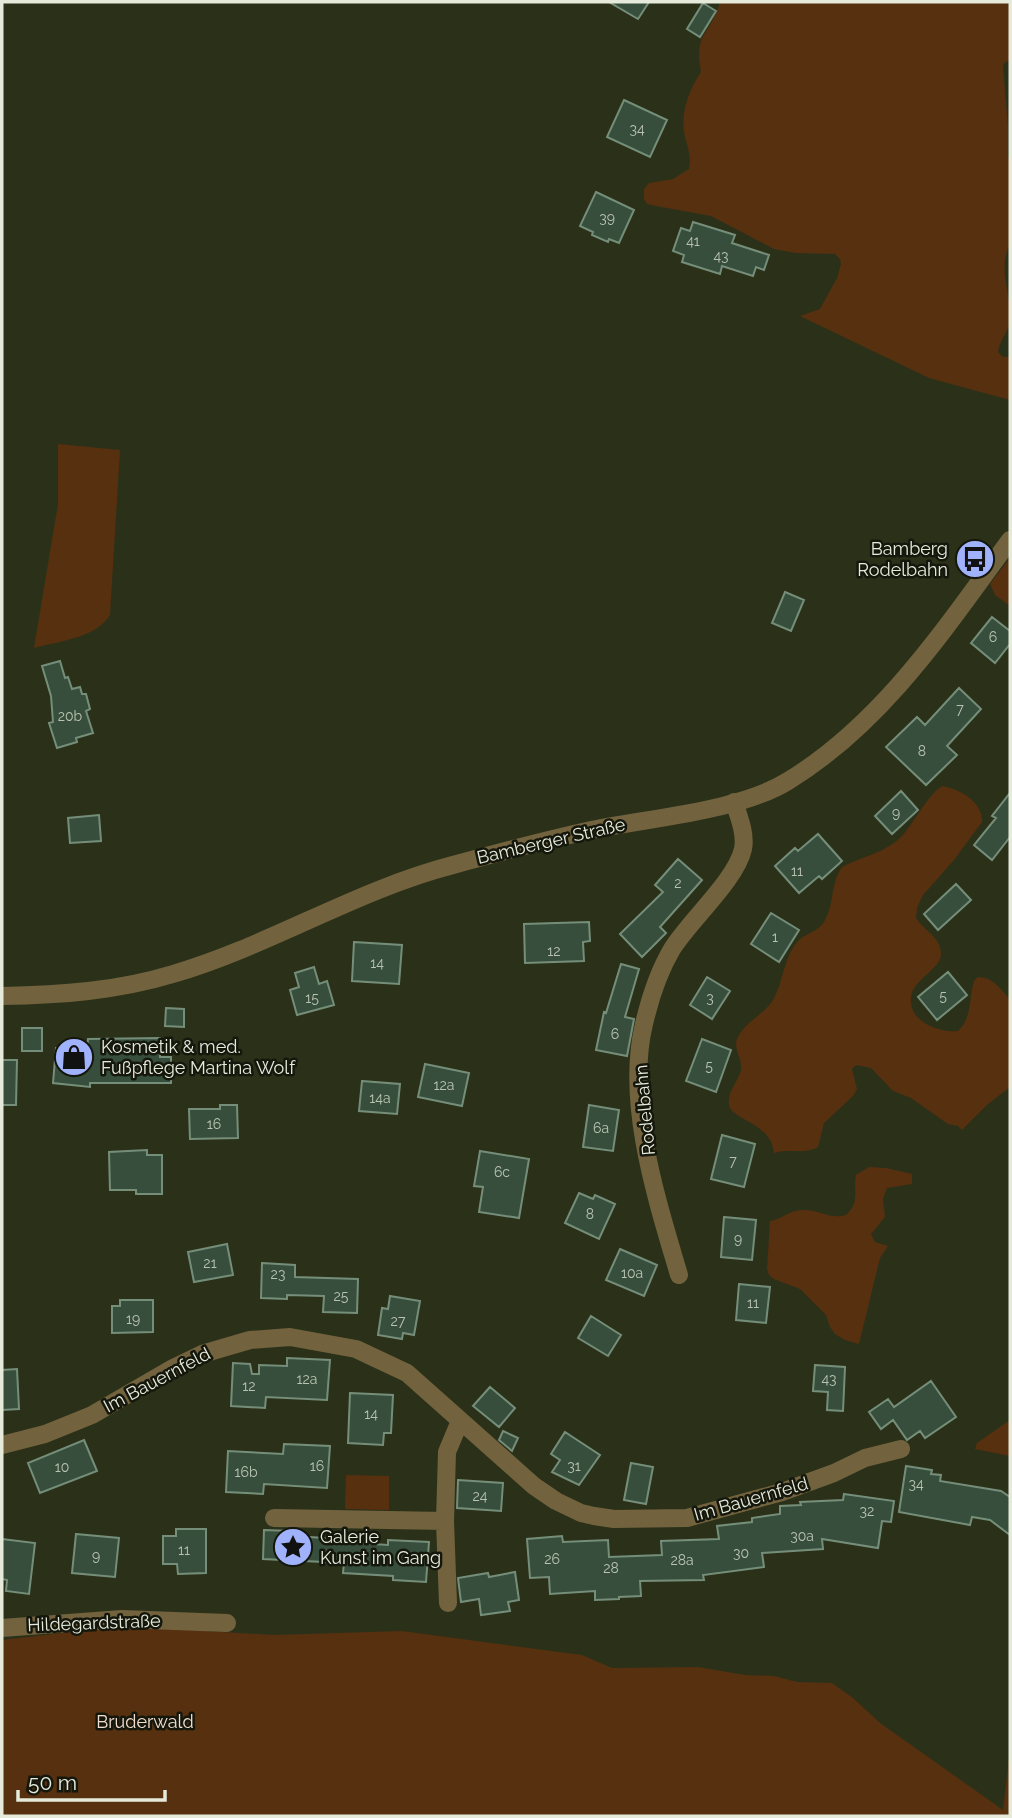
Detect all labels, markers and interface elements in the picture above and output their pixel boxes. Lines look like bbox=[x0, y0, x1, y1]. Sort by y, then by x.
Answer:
house number: 34 bbox=[629, 121, 645, 137]
house number: 39 bbox=[599, 210, 615, 226]
house number: 41 bbox=[686, 233, 700, 249]
house number: 43 bbox=[713, 248, 729, 264]
place label: Bamberg Rodelbahn bbox=[857, 538, 948, 580]
bus stop icon: Bamberg Rodelbahn bbox=[954, 538, 996, 580]
house number: 6 bbox=[989, 629, 997, 645]
house number: 7 bbox=[956, 701, 964, 717]
house number: 20b bbox=[58, 708, 83, 724]
house number: 8 bbox=[918, 743, 926, 759]
house number: 9 bbox=[892, 805, 900, 821]
street label: Bamberger Straße bbox=[475, 813, 628, 868]
house number: 11 bbox=[791, 863, 803, 879]
house number: 2 bbox=[674, 875, 682, 891]
house number: 1 bbox=[772, 929, 778, 945]
house number: 12 bbox=[547, 943, 561, 959]
house number: 14 bbox=[370, 955, 384, 971]
house number: 5 bbox=[939, 988, 947, 1004]
house number: 15 bbox=[305, 990, 319, 1006]
house number: 3 bbox=[706, 990, 714, 1006]
house number: 6 bbox=[611, 1026, 619, 1042]
shop icon: Kosmetik & med. Fußpflege Martina Wolf bbox=[53, 1036, 95, 1078]
place label: Kosmetik & med. Fußpflege Martina Wolf bbox=[101, 1036, 296, 1078]
house number: 5 bbox=[705, 1058, 713, 1074]
street label: Rodelbahn bbox=[630, 1064, 659, 1156]
house number: 12a bbox=[434, 1077, 454, 1093]
house number: 14a bbox=[369, 1090, 391, 1106]
house number: 16 bbox=[207, 1116, 221, 1132]
house number: 6a bbox=[593, 1120, 609, 1136]
house number: 7 bbox=[729, 1153, 737, 1169]
house number: 6c bbox=[494, 1164, 510, 1180]
house number: 8 bbox=[586, 1206, 594, 1222]
house number: 9 bbox=[734, 1231, 742, 1247]
house number: 21 bbox=[203, 1255, 217, 1271]
house number: 10a bbox=[621, 1265, 643, 1281]
house number: 23 bbox=[271, 1266, 285, 1282]
house number: 25 bbox=[334, 1288, 349, 1304]
house number: 11 bbox=[747, 1295, 759, 1311]
house number: 19 bbox=[126, 1311, 140, 1327]
house number: 27 bbox=[391, 1313, 406, 1329]
street label: Im Bauernfeld bbox=[100, 1343, 214, 1416]
house number: 12a bbox=[297, 1371, 317, 1387]
house number: 43 bbox=[821, 1371, 837, 1387]
house number: 12 bbox=[242, 1378, 256, 1394]
house number: 14 bbox=[364, 1406, 378, 1422]
house number: 16 bbox=[310, 1458, 324, 1474]
house number: 31 bbox=[567, 1458, 581, 1474]
house number: 10 bbox=[55, 1459, 69, 1475]
house number: 16b bbox=[234, 1464, 258, 1480]
street label: Im Bauernfeld bbox=[691, 1472, 810, 1525]
house number: 34 bbox=[908, 1476, 924, 1492]
house number: 24 bbox=[473, 1488, 488, 1504]
house number: 32 bbox=[860, 1503, 874, 1519]
place icon: Galerie Kunst im Gang bbox=[272, 1526, 314, 1568]
place label: Galerie Kunst im Gang bbox=[320, 1526, 441, 1568]
house number: 30a bbox=[790, 1528, 814, 1544]
house number: 11 bbox=[178, 1542, 190, 1558]
house number: 30 bbox=[733, 1545, 749, 1561]
house number: 9 bbox=[92, 1548, 100, 1564]
house number: 26 bbox=[544, 1551, 560, 1567]
house number: 28a bbox=[670, 1552, 694, 1568]
house number: 28 bbox=[603, 1560, 619, 1576]
street label: Hildegardstraße bbox=[27, 1610, 161, 1635]
park label: Bruderwald bbox=[96, 1711, 194, 1732]
scale bar bbox=[18, 1758, 164, 1802]
text: 50 m bbox=[28, 1770, 77, 1795]

